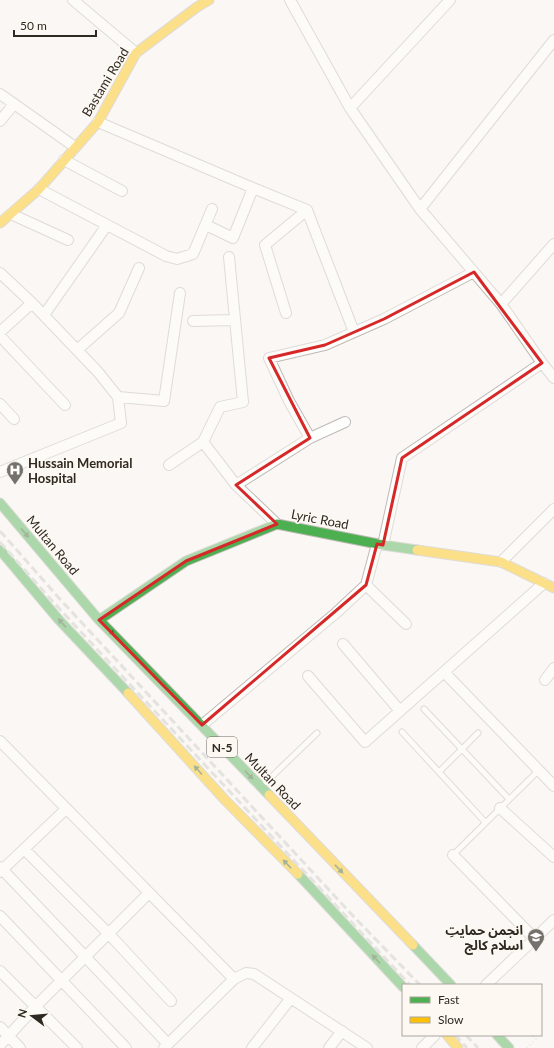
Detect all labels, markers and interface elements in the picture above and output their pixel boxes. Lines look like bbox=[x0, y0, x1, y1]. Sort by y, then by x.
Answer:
scale bar bbox=[14, 12, 96, 38]
text: 50 m bbox=[20, 18, 47, 33]
street label: Bastami Road bbox=[78, 45, 132, 119]
place label: Hussain Memorial Hospital bbox=[28, 455, 132, 486]
hospital icon: Hussain Memorial Hospital bbox=[5, 460, 25, 485]
street label: Lyric Road bbox=[290, 506, 350, 532]
street label: Multan Road bbox=[23, 512, 83, 578]
one-way arrow bbox=[21, 528, 30, 538]
one-way arrow bbox=[57, 618, 67, 628]
one-way arrow bbox=[105, 626, 115, 636]
road number: N-5 bbox=[207, 737, 237, 757]
street label: Multan Road bbox=[242, 749, 304, 813]
one-way arrow bbox=[194, 765, 203, 774]
one-way arrow bbox=[244, 770, 254, 780]
one-way arrow bbox=[283, 859, 292, 869]
one-way arrow bbox=[334, 864, 344, 874]
place label: انجمن حمایتِ اسلام کالج bbox=[445, 922, 523, 955]
school or university icon: انجمن حمایتِ اسلام کالج bbox=[526, 927, 546, 952]
one-way arrow bbox=[372, 954, 381, 964]
legend bbox=[402, 984, 542, 1036]
text: Fast bbox=[438, 992, 460, 1007]
north arrow bbox=[12, 996, 52, 1036]
text: N bbox=[14, 1007, 29, 1019]
text: Slow bbox=[438, 1012, 464, 1027]

